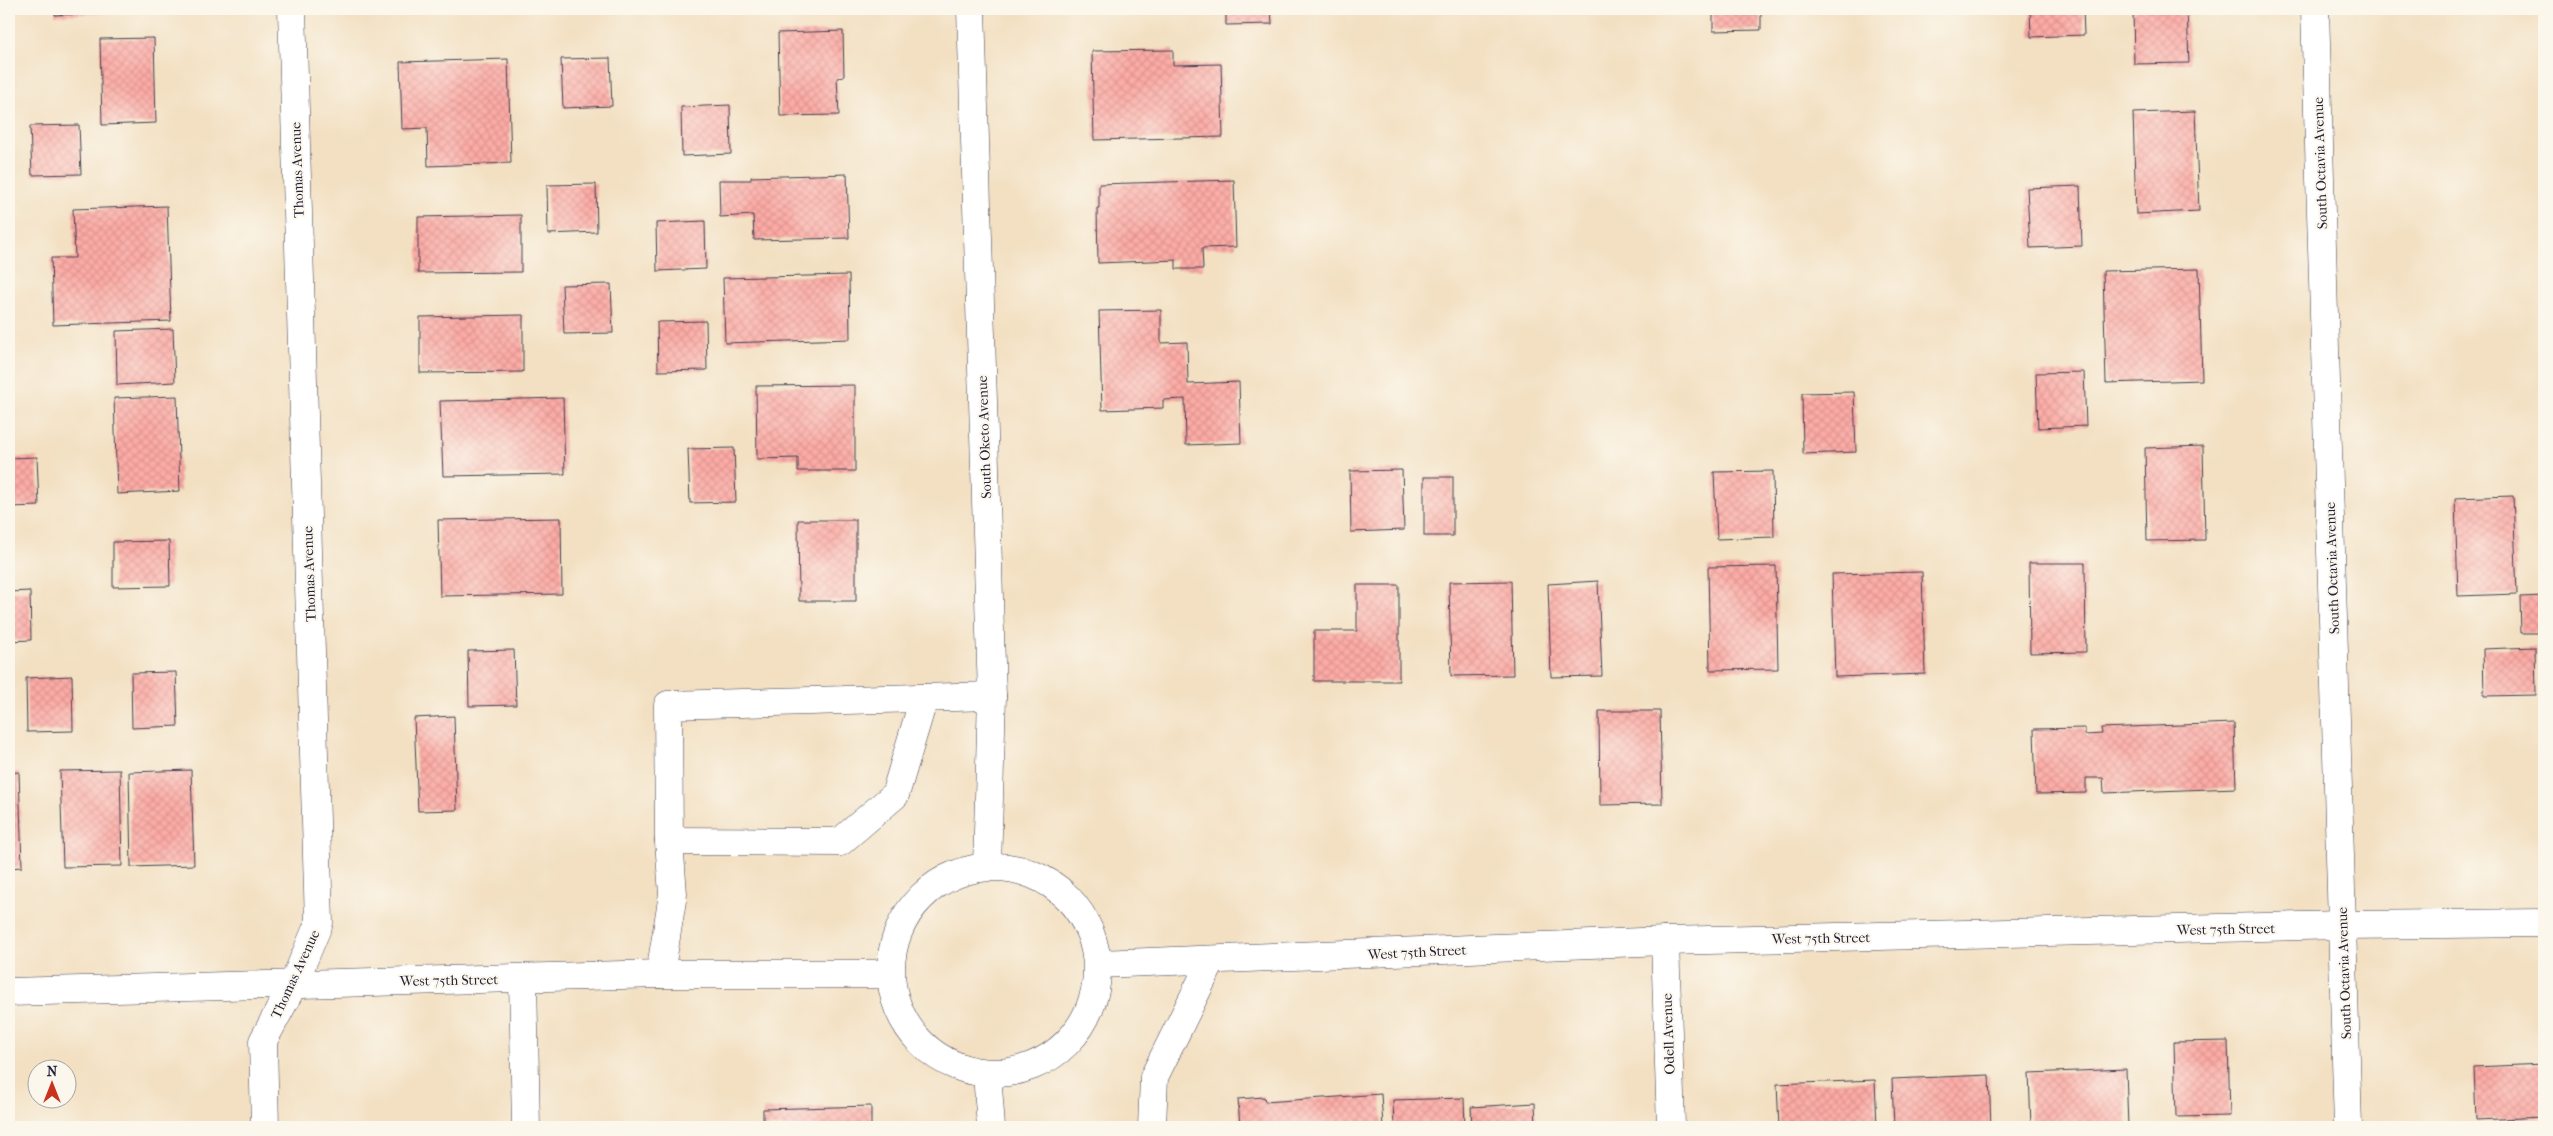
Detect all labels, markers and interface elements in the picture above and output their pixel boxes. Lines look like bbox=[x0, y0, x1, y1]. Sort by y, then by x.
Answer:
street label: South Octavia Avenue bbox=[2310, 97, 2331, 229]
street label: Thomas Avenue bbox=[287, 122, 308, 218]
street label: South Oketo Avenue bbox=[974, 375, 995, 499]
street label: South Octavia Avenue bbox=[2322, 502, 2343, 634]
street label: Thomas Avenue bbox=[299, 526, 320, 622]
street label: South Octavia Avenue bbox=[2334, 907, 2355, 1039]
street label: West 75th Street bbox=[2176, 920, 2275, 939]
street label: Thomas Avenue bbox=[267, 927, 323, 1021]
street label: West 75th Street bbox=[1771, 929, 1870, 948]
street label: West 75th Street bbox=[1366, 941, 1467, 964]
street label: West 75th Street bbox=[399, 971, 498, 990]
street label: Odell Avenue bbox=[1659, 993, 1678, 1075]
north arrow bbox=[28, 1058, 78, 1108]
text: N bbox=[47, 1063, 58, 1080]

